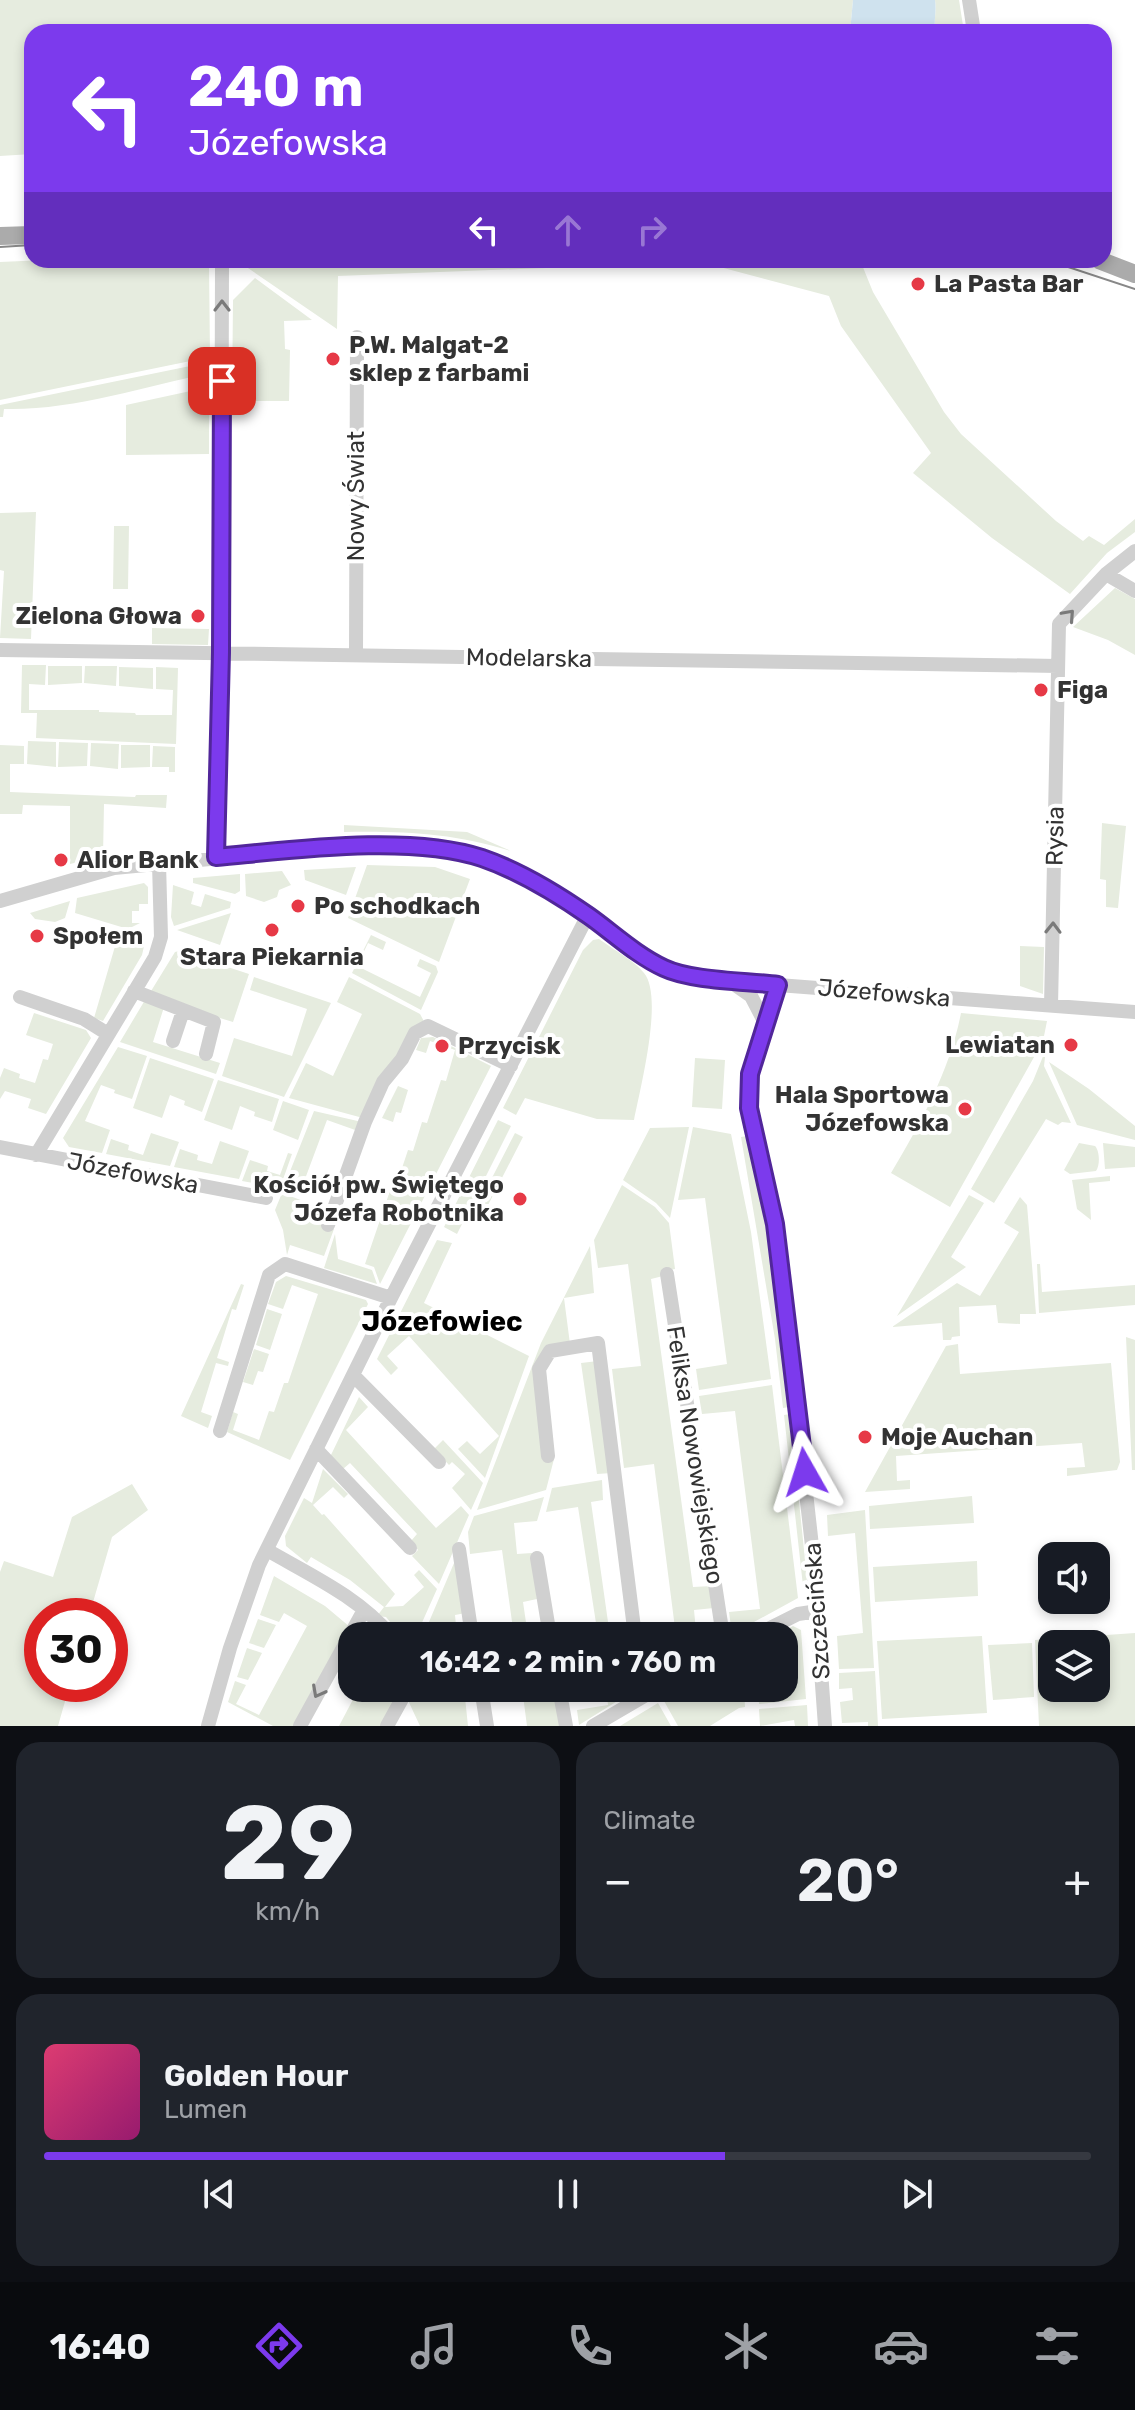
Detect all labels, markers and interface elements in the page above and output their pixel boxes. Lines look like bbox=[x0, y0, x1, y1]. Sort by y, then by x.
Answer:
text: 240 m bbox=[188, 54, 364, 120]
icon: left bbox=[56, 56, 160, 160]
text: Józefowska bbox=[188, 121, 388, 164]
icon: left bbox=[462, 208, 506, 252]
icon: ahead bbox=[546, 208, 590, 252]
icon: right bbox=[630, 208, 674, 252]
place label: La Pasta Bar bbox=[934, 270, 1083, 298]
marker: La Pasta Bar bbox=[909, 275, 927, 293]
one-way arrow bbox=[213, 299, 231, 312]
place label: P.W. Malgat-2 sklep z farbami bbox=[349, 331, 529, 387]
pin bbox=[188, 347, 256, 415]
marker: P.W. Malgat-2 sklep z farbami bbox=[324, 350, 342, 368]
icon: arrive bbox=[200, 359, 244, 403]
street label: Nowy Świat bbox=[342, 431, 370, 561]
place label: Zielona Głowa bbox=[15, 602, 182, 630]
marker: Zielona Głowa bbox=[189, 607, 207, 625]
one-way arrow bbox=[1059, 609, 1073, 624]
street label: Modelarska bbox=[466, 643, 592, 673]
place label: Figa bbox=[1057, 676, 1108, 704]
marker: Figa bbox=[1032, 681, 1050, 699]
street label: Rysia bbox=[1040, 806, 1070, 866]
place label: Alior Bank bbox=[77, 846, 199, 874]
marker: Alior Bank bbox=[52, 851, 70, 869]
place label: Po schodkach bbox=[314, 892, 480, 920]
marker: Po schodkach bbox=[289, 897, 307, 915]
marker: Stara Piekarnia bbox=[263, 921, 281, 939]
one-way arrow bbox=[1044, 921, 1062, 934]
place label: Społem bbox=[53, 922, 143, 950]
marker: Społem bbox=[28, 927, 46, 945]
place label: Stara Piekarnia bbox=[180, 943, 364, 971]
street label: Józefowska bbox=[816, 973, 952, 1013]
place label: Lewiatan bbox=[945, 1031, 1055, 1059]
place label: Przycisk bbox=[458, 1032, 560, 1060]
marker: Lewiatan bbox=[1062, 1036, 1080, 1054]
marker: Przycisk bbox=[433, 1037, 451, 1055]
place label: Hala Sportowa Józefowska bbox=[775, 1081, 949, 1137]
marker: Hala Sportowa Józefowska bbox=[956, 1100, 974, 1118]
street label: Józefowska bbox=[65, 1147, 201, 1199]
place label: Kościół pw. Świętego Józefa Robotnika bbox=[253, 1170, 504, 1227]
marker: Kościół pw. Świętego Józefa Robotnika bbox=[511, 1190, 529, 1208]
district label: Józefowiec bbox=[361, 1305, 523, 1338]
street label: Feliksa Nowowiejskiego bbox=[661, 1324, 729, 1586]
place label: Moje Auchan bbox=[881, 1423, 1033, 1451]
marker: Moje Auchan bbox=[856, 1428, 874, 1446]
position arrow bbox=[763, 1430, 847, 1514]
street label: Szczecińska bbox=[798, 1542, 836, 1680]
map controls bbox=[1038, 1542, 1110, 1702]
button: sound bbox=[1038, 1542, 1110, 1614]
speed limit sign: 30 bbox=[24, 1598, 128, 1702]
button: layers bbox=[1038, 1630, 1110, 1702]
text: 16:42 · 2 min · 760 m bbox=[420, 1644, 716, 1680]
one-way arrow bbox=[312, 1684, 327, 1698]
text: 29 bbox=[221, 1782, 355, 1905]
text: Climate bbox=[604, 1805, 696, 1836]
text: 20° bbox=[797, 1845, 899, 1916]
text: − bbox=[604, 1855, 632, 1907]
text: + bbox=[1064, 1855, 1091, 1907]
text: km/h bbox=[255, 1896, 320, 1927]
text: Golden Hour bbox=[164, 2058, 348, 2094]
text: Lumen bbox=[164, 2094, 247, 2125]
icon: previous bbox=[197, 2172, 241, 2216]
icon: pause bbox=[546, 2172, 590, 2216]
icon: next bbox=[895, 2172, 939, 2216]
icon: directions bbox=[251, 2318, 307, 2374]
icon: music bbox=[406, 2318, 462, 2374]
icon: phone bbox=[562, 2318, 618, 2374]
icon: climate bbox=[718, 2318, 774, 2374]
icon: car bbox=[873, 2318, 929, 2374]
icon: filters bbox=[1029, 2318, 1085, 2374]
text: 16:40 bbox=[50, 2325, 151, 2368]

